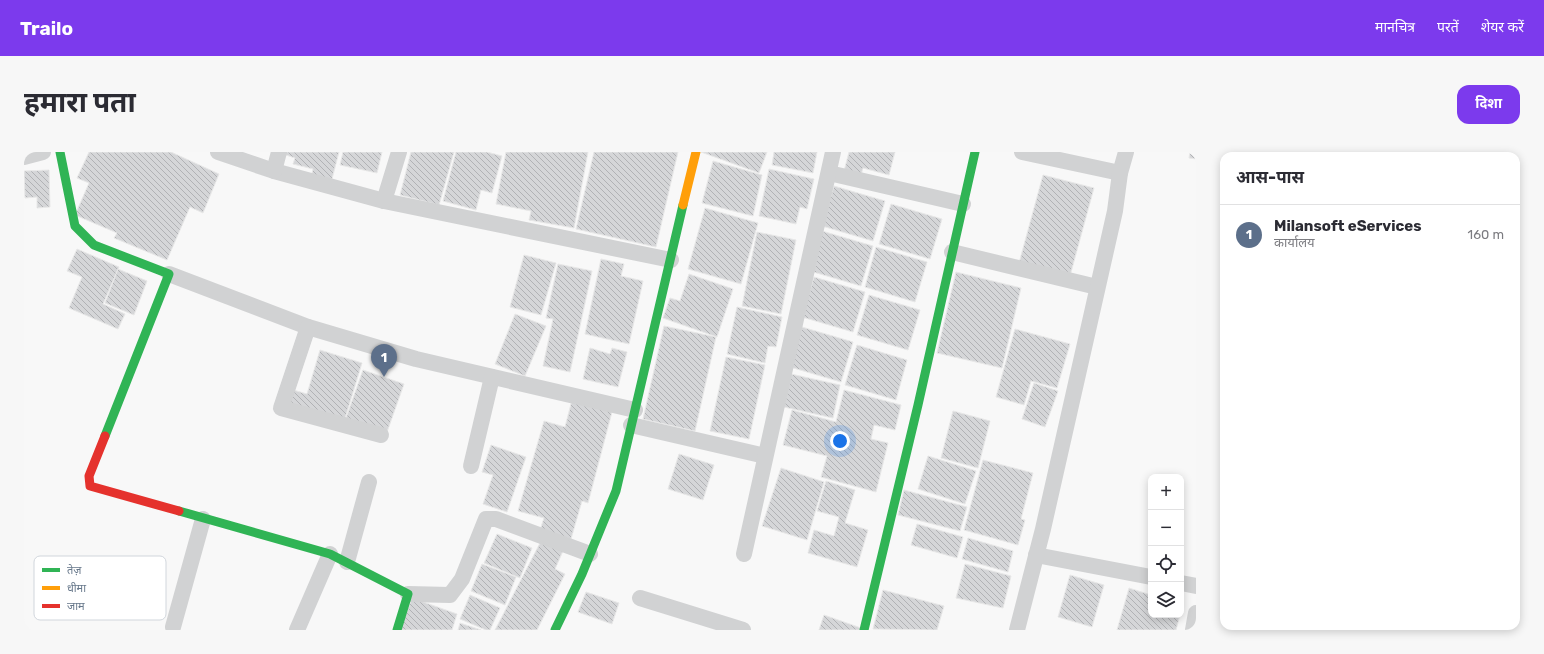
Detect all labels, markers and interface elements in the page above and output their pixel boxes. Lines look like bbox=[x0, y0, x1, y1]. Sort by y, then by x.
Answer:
text: Trailo bbox=[20, 17, 73, 40]
text: मानचित्र bbox=[1375, 19, 1415, 36]
text: परतें bbox=[1437, 19, 1459, 36]
text: शेयर करें bbox=[1481, 19, 1524, 36]
button: दिशा bbox=[1457, 85, 1520, 124]
text: हमारा पता bbox=[24, 86, 136, 119]
text: आस-पास bbox=[1236, 167, 1304, 187]
text: Milansoft eServices bbox=[1274, 217, 1422, 235]
text: 1 bbox=[1246, 227, 1252, 242]
text: 160 m bbox=[1468, 227, 1504, 242]
text: कार्यालय bbox=[1274, 235, 1315, 250]
pin: 1 bbox=[371, 344, 397, 377]
your location bbox=[830, 431, 850, 451]
map controls bbox=[1148, 474, 1184, 618]
button: + bbox=[1148, 474, 1184, 510]
button: − bbox=[1148, 510, 1184, 546]
button: locate bbox=[1148, 546, 1184, 582]
legend bbox=[34, 556, 166, 620]
text: तेज़ bbox=[67, 564, 82, 577]
text: धीमा bbox=[67, 582, 86, 595]
button: layers bbox=[1148, 582, 1184, 618]
text: जाम bbox=[67, 600, 85, 613]

